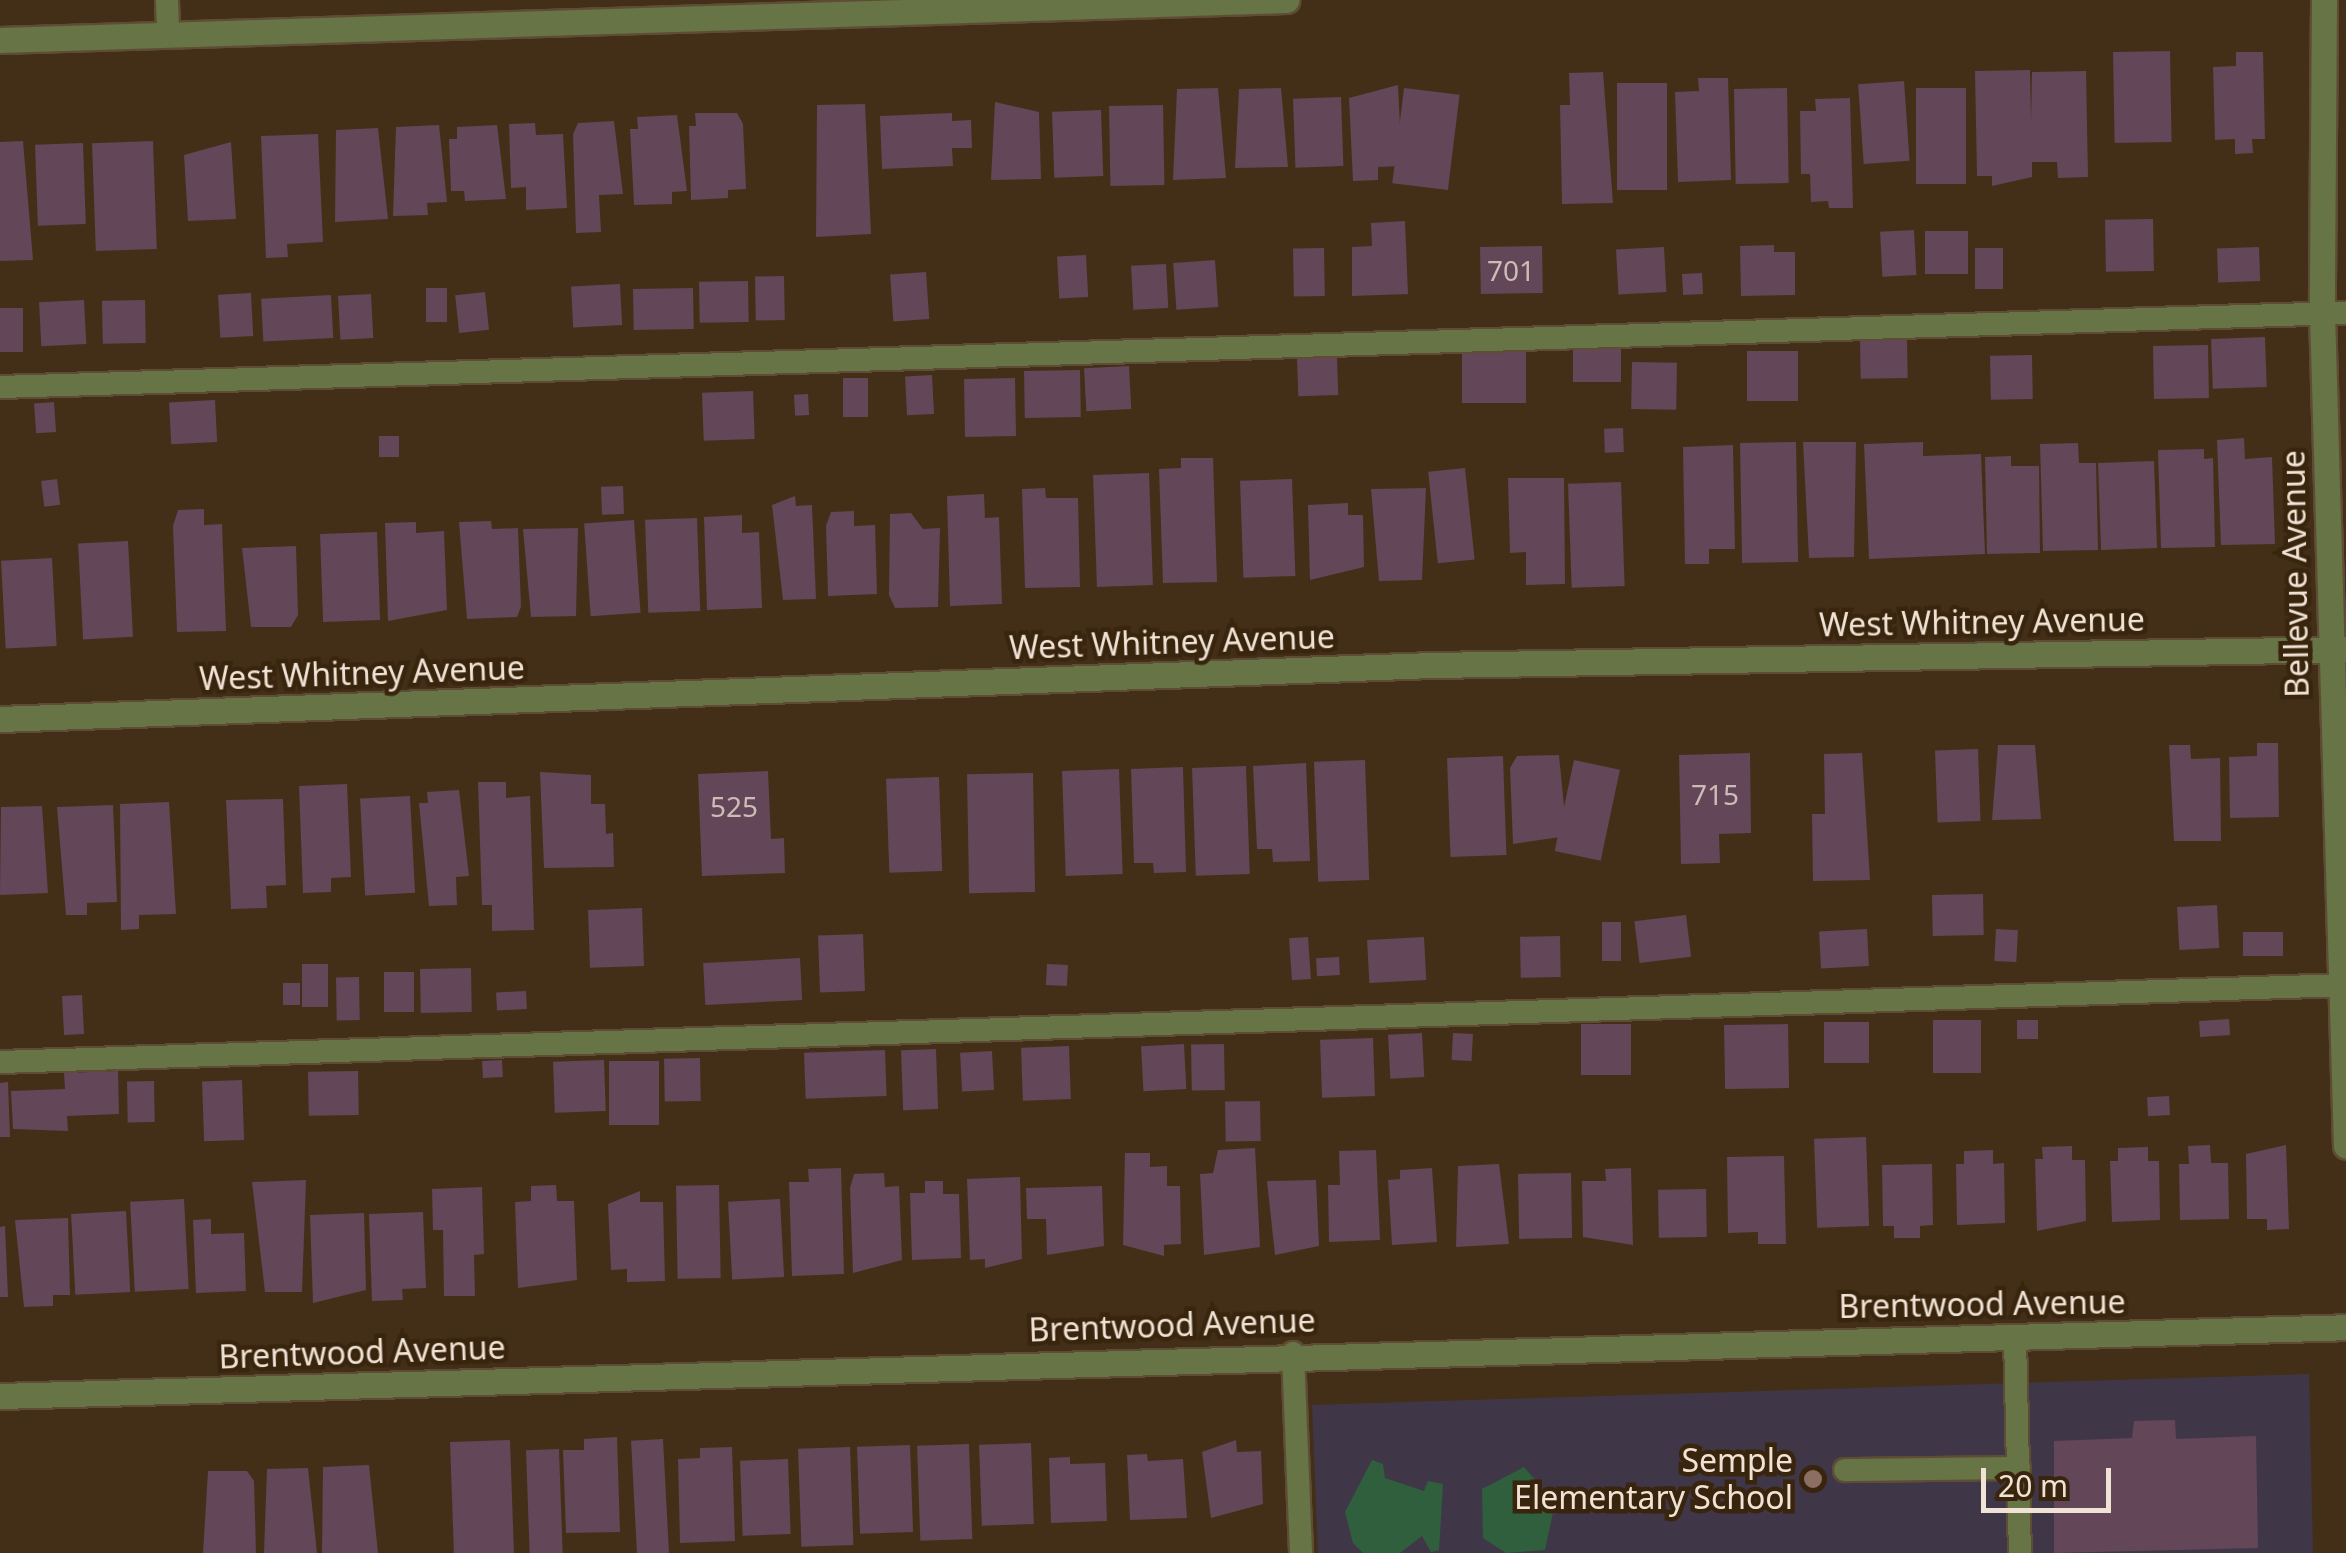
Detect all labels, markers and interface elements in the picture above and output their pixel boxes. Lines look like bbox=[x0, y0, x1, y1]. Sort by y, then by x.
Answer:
house number: 701 bbox=[1487, 253, 1535, 287]
street label: Bellevue Avenue bbox=[2274, 450, 2316, 698]
street label: West Whitney Avenue bbox=[1819, 600, 2145, 644]
street label: West Whitney Avenue bbox=[1008, 617, 1336, 667]
street label: West Whitney Avenue bbox=[198, 648, 526, 698]
house number: 715 bbox=[1691, 777, 1739, 811]
house number: 525 bbox=[710, 789, 758, 823]
street label: Brentwood Avenue bbox=[1838, 1282, 2126, 1326]
street label: Brentwood Avenue bbox=[1028, 1301, 1316, 1349]
street label: Brentwood Avenue bbox=[218, 1328, 506, 1376]
place label: Semple Elementary School bbox=[1514, 1442, 1793, 1517]
scale bar bbox=[1986, 1448, 2116, 1510]
text: 20 m bbox=[1998, 1465, 2068, 1506]
marker: Semple Elementary School bbox=[1802, 1468, 1824, 1490]

